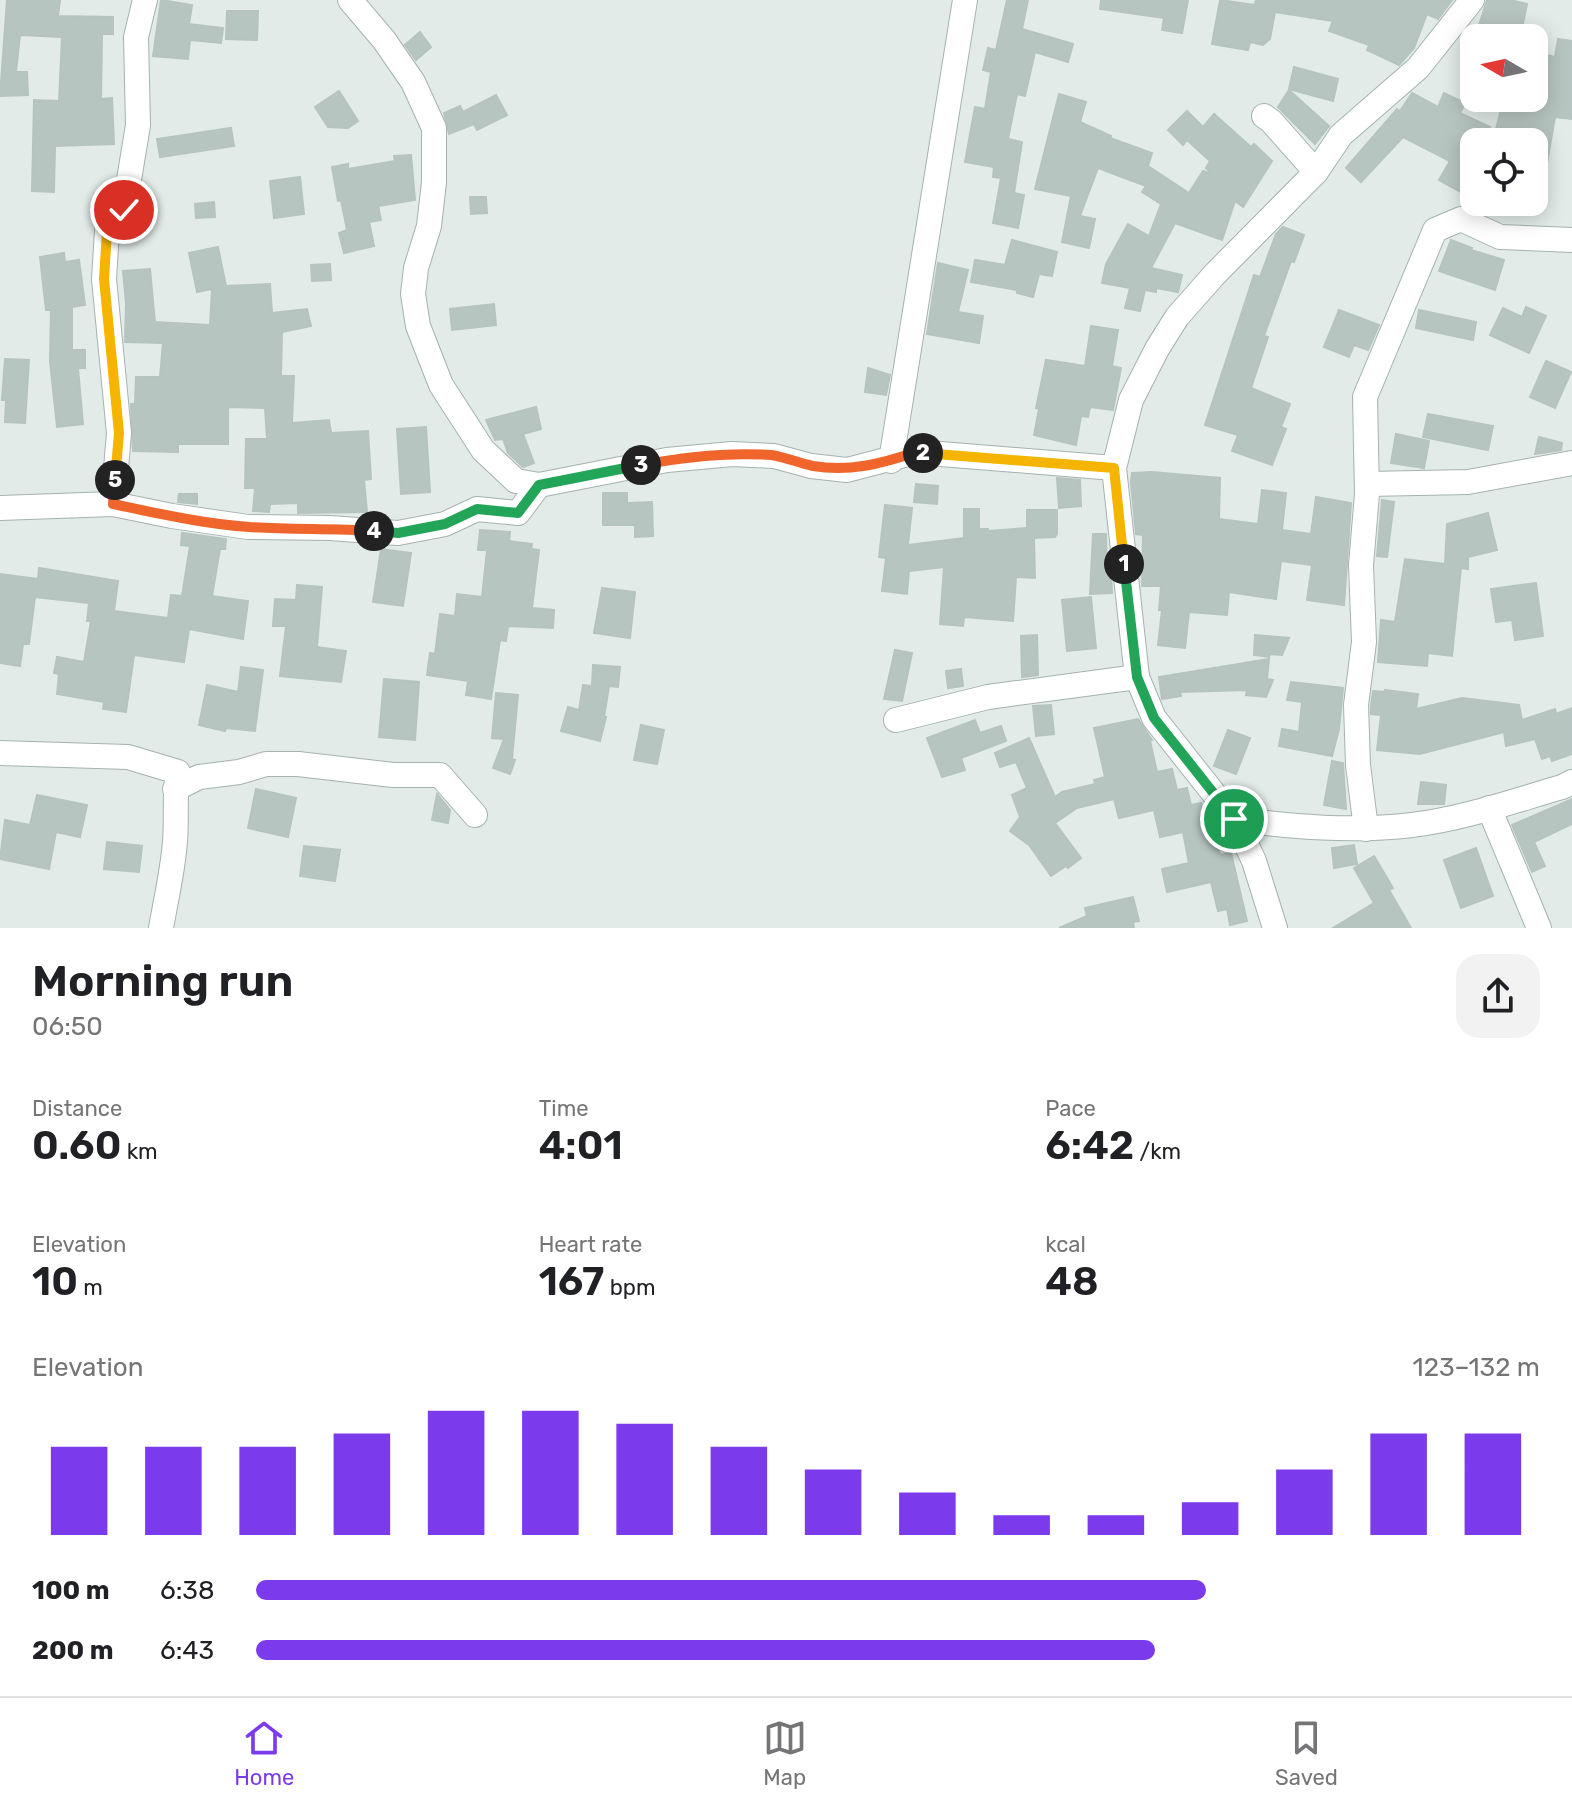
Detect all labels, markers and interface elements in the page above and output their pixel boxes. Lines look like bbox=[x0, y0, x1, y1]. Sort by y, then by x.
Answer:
north arrow bbox=[1460, 24, 1548, 112]
map controls bbox=[1460, 24, 1548, 216]
button: locate bbox=[1460, 128, 1548, 216]
pin bbox=[90, 176, 158, 244]
icon: check bbox=[102, 188, 146, 232]
pin: 2 bbox=[903, 433, 943, 473]
text: 2 bbox=[916, 439, 930, 466]
pin: 3 bbox=[621, 445, 661, 485]
text: 3 bbox=[634, 451, 648, 478]
pin: 5 bbox=[95, 460, 135, 500]
text: 5 bbox=[108, 466, 122, 493]
pin: 4 bbox=[354, 511, 394, 551]
text: 4 bbox=[366, 517, 382, 544]
pin: 1 bbox=[1104, 544, 1144, 584]
text: 1 bbox=[1119, 550, 1129, 577]
pin bbox=[1200, 785, 1268, 853]
icon: arrive bbox=[1212, 797, 1256, 841]
button: share bbox=[1456, 954, 1540, 1038]
text: Morning run bbox=[32, 955, 293, 1007]
text: 06:50 bbox=[32, 1011, 103, 1042]
text: Distance bbox=[32, 1095, 122, 1122]
text: Time bbox=[539, 1095, 589, 1122]
text: Pace bbox=[1045, 1095, 1096, 1122]
text: 0.60 bbox=[32, 1122, 121, 1169]
text: 4:01 bbox=[539, 1122, 623, 1169]
text: 6:42 bbox=[1045, 1122, 1134, 1169]
text: km bbox=[121, 1138, 158, 1165]
text: /km bbox=[1134, 1138, 1181, 1165]
text: Elevation bbox=[32, 1231, 126, 1258]
text: Heart rate bbox=[539, 1231, 642, 1258]
text: kcal bbox=[1045, 1231, 1086, 1258]
text: 10 bbox=[32, 1258, 78, 1305]
text: 167 bbox=[539, 1258, 604, 1305]
text: 48 bbox=[1045, 1258, 1099, 1305]
text: m bbox=[78, 1274, 103, 1301]
text: bpm bbox=[604, 1274, 656, 1301]
text: Elevation bbox=[32, 1352, 143, 1383]
text: 123–132 m bbox=[1413, 1352, 1540, 1383]
text: 100 m bbox=[32, 1575, 110, 1606]
text: 6:38 bbox=[160, 1575, 215, 1606]
text: 200 m bbox=[32, 1635, 114, 1666]
text: 6:43 bbox=[160, 1635, 214, 1666]
tab: Home bbox=[234, 1716, 294, 1791]
tab: Map bbox=[763, 1716, 807, 1791]
tab: Saved bbox=[1275, 1716, 1338, 1791]

